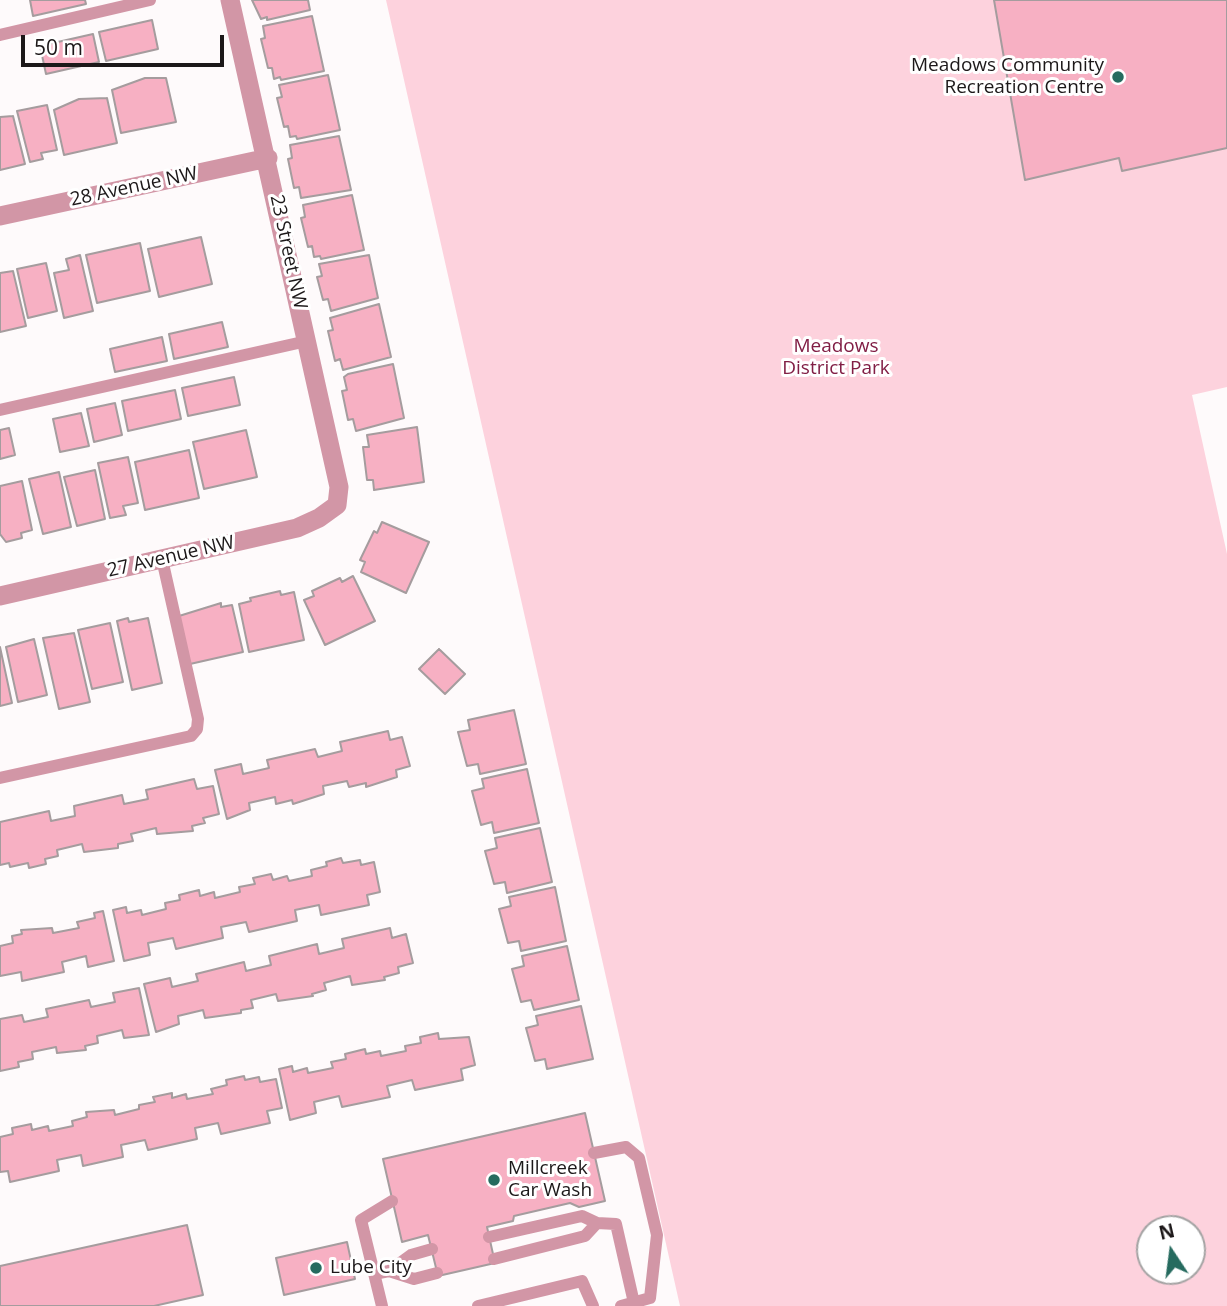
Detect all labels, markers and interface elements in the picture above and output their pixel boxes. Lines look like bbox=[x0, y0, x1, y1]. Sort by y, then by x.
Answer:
scale bar bbox=[24, 21, 228, 65]
text: 50 m bbox=[34, 33, 83, 61]
place label: Meadows Community Recreation Centre bbox=[911, 55, 1104, 99]
marker: Meadows Community Recreation Centre bbox=[1110, 69, 1126, 85]
street label: 28 Avenue NW bbox=[68, 162, 200, 212]
street label: 23 Street NW bbox=[265, 193, 311, 311]
park label: Meadows District Park bbox=[782, 336, 890, 380]
street label: 27 Avenue NW bbox=[105, 531, 237, 583]
place label: Millcreek Car Wash bbox=[508, 1158, 592, 1202]
marker: Millcreek Car Wash bbox=[486, 1172, 502, 1188]
north arrow bbox=[1136, 1215, 1206, 1285]
text: N bbox=[1156, 1217, 1177, 1246]
place label: Lube City bbox=[330, 1257, 412, 1279]
marker: Lube City bbox=[308, 1260, 324, 1276]

